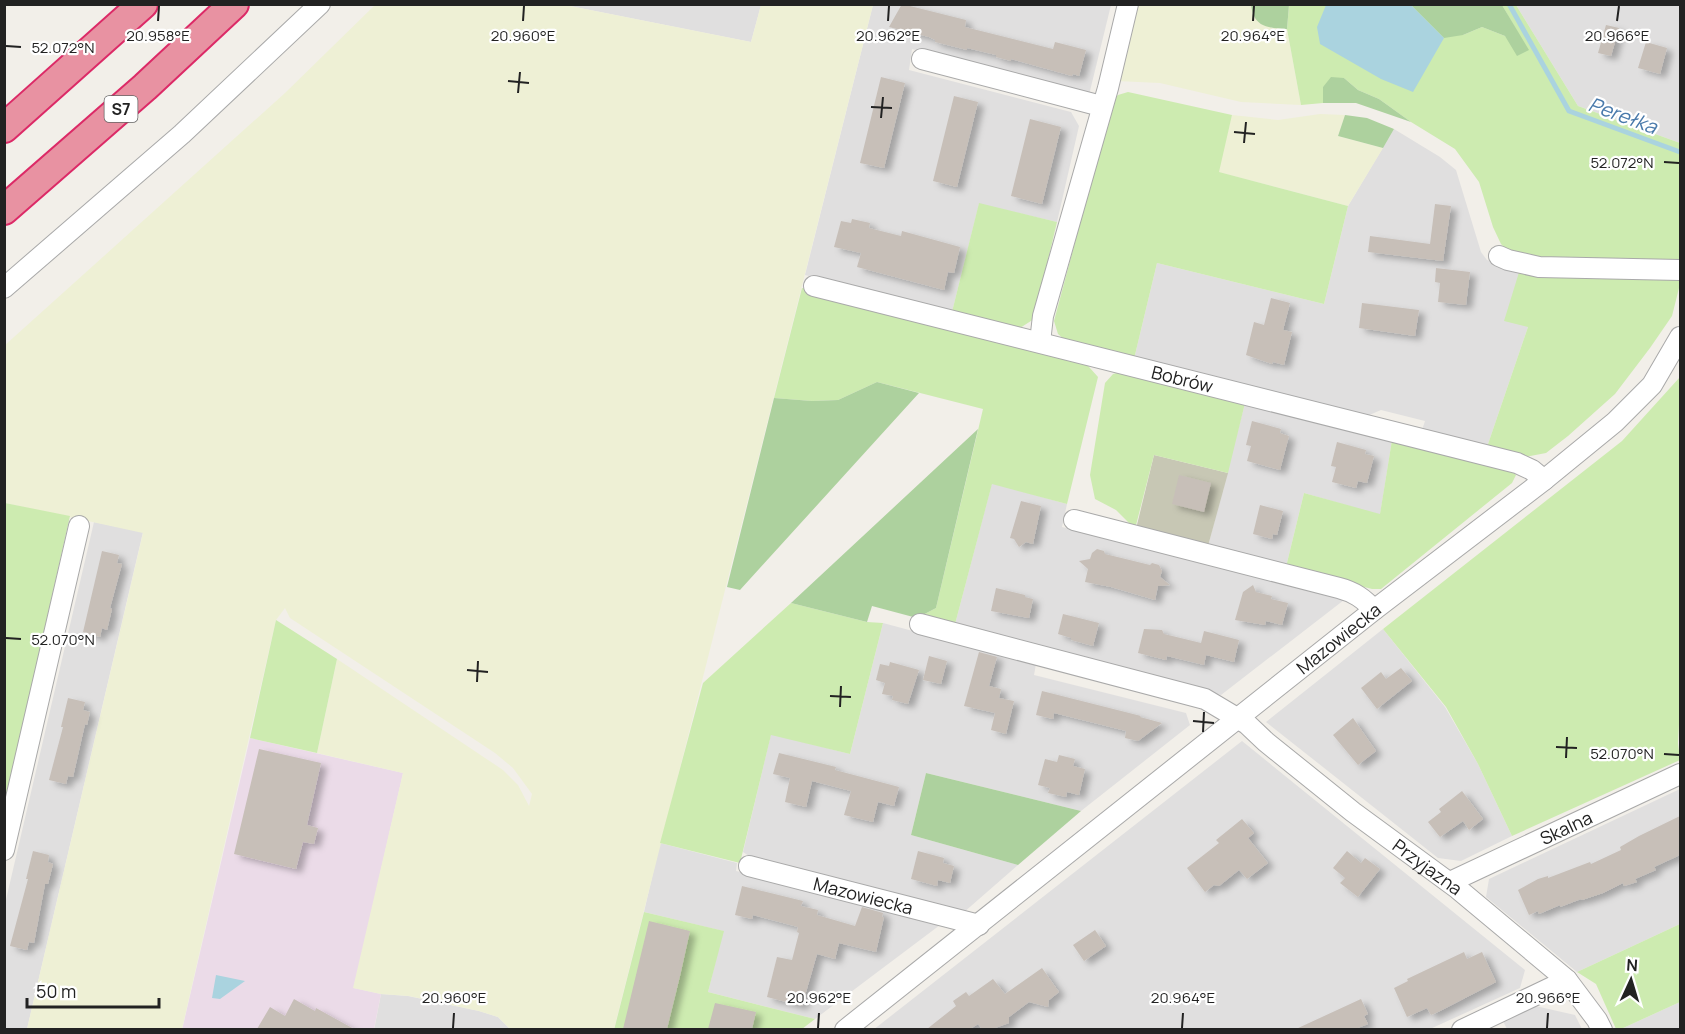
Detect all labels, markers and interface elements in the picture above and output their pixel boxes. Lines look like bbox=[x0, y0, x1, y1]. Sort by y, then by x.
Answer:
text: 20.958°E bbox=[126, 25, 190, 46]
text: 20.960°E bbox=[491, 25, 555, 46]
text: 20.962°E bbox=[856, 25, 920, 46]
text: 20.964°E bbox=[1221, 25, 1285, 46]
text: 20.966°E bbox=[1585, 25, 1649, 46]
text: 52.072°N bbox=[32, 37, 94, 58]
water label: Perełka bbox=[1585, 90, 1662, 140]
road number: S7 bbox=[104, 96, 138, 122]
text: 52.072°N bbox=[1591, 152, 1653, 173]
street label: Bobrów bbox=[1149, 359, 1216, 398]
street label: Mazowiecka bbox=[1291, 597, 1386, 679]
text: 52.070°N bbox=[31, 629, 95, 650]
text: 52.070°N bbox=[1590, 743, 1654, 764]
street label: Skalna bbox=[1536, 805, 1596, 850]
street label: Przyjazna bbox=[1388, 833, 1467, 900]
street label: Mazowiecka bbox=[811, 871, 916, 920]
north arrow bbox=[1601, 950, 1661, 1010]
text: N bbox=[1626, 954, 1639, 976]
scale bar bbox=[27, 971, 159, 1009]
text: 50 m bbox=[36, 979, 76, 1003]
text: 20.960°E bbox=[422, 987, 486, 1008]
text: 20.962°E bbox=[787, 987, 851, 1008]
text: 20.964°E bbox=[1151, 987, 1215, 1008]
text: 20.966°E bbox=[1516, 987, 1580, 1008]

